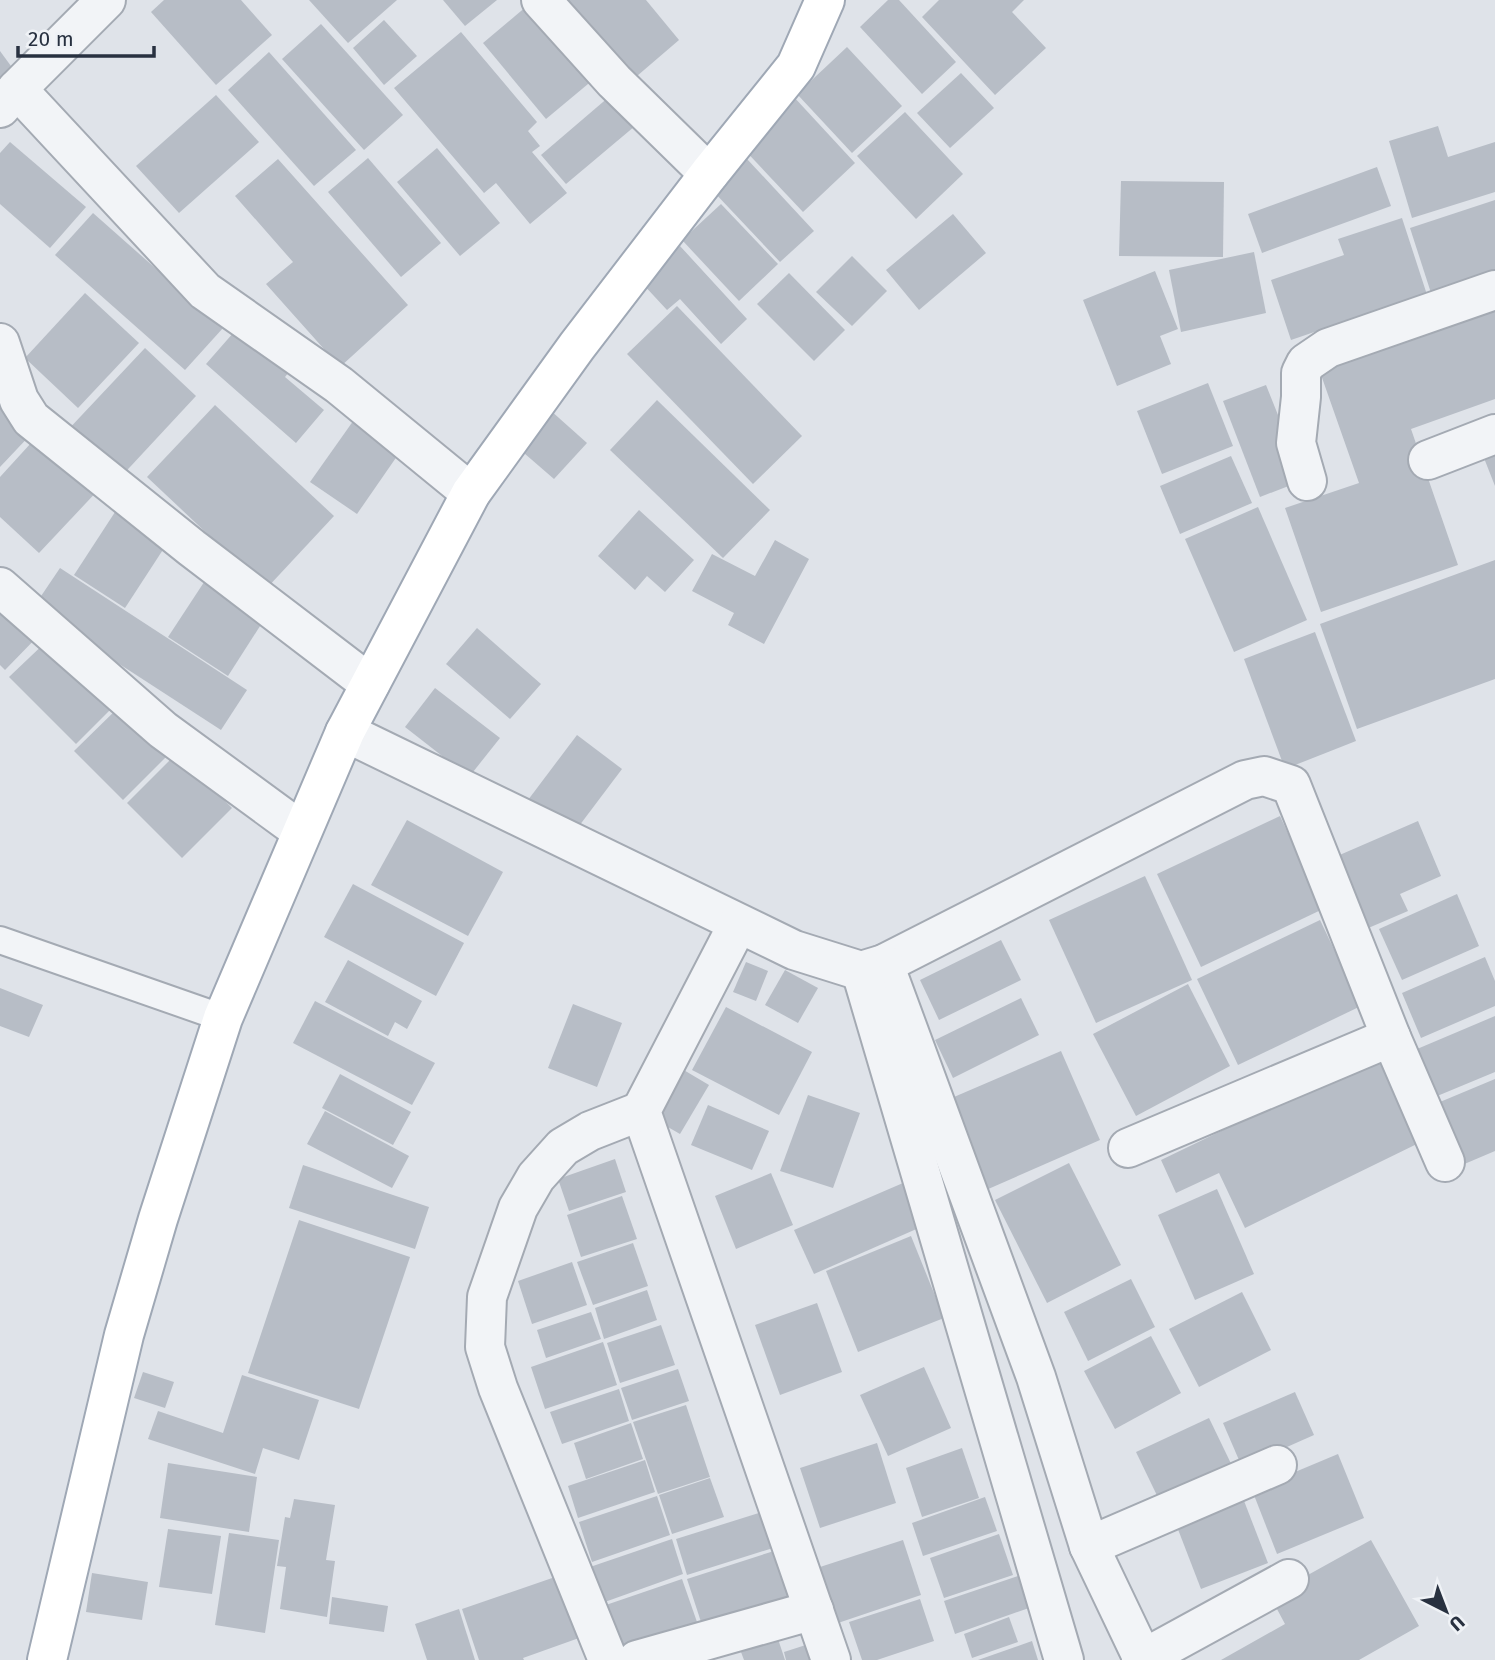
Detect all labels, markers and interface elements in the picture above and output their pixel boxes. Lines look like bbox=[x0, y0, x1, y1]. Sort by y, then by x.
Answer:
scale bar bbox=[18, 14, 154, 58]
text: 20 m bbox=[28, 26, 74, 52]
north arrow bbox=[1411, 1576, 1481, 1646]
text: U bbox=[1445, 1611, 1469, 1636]

